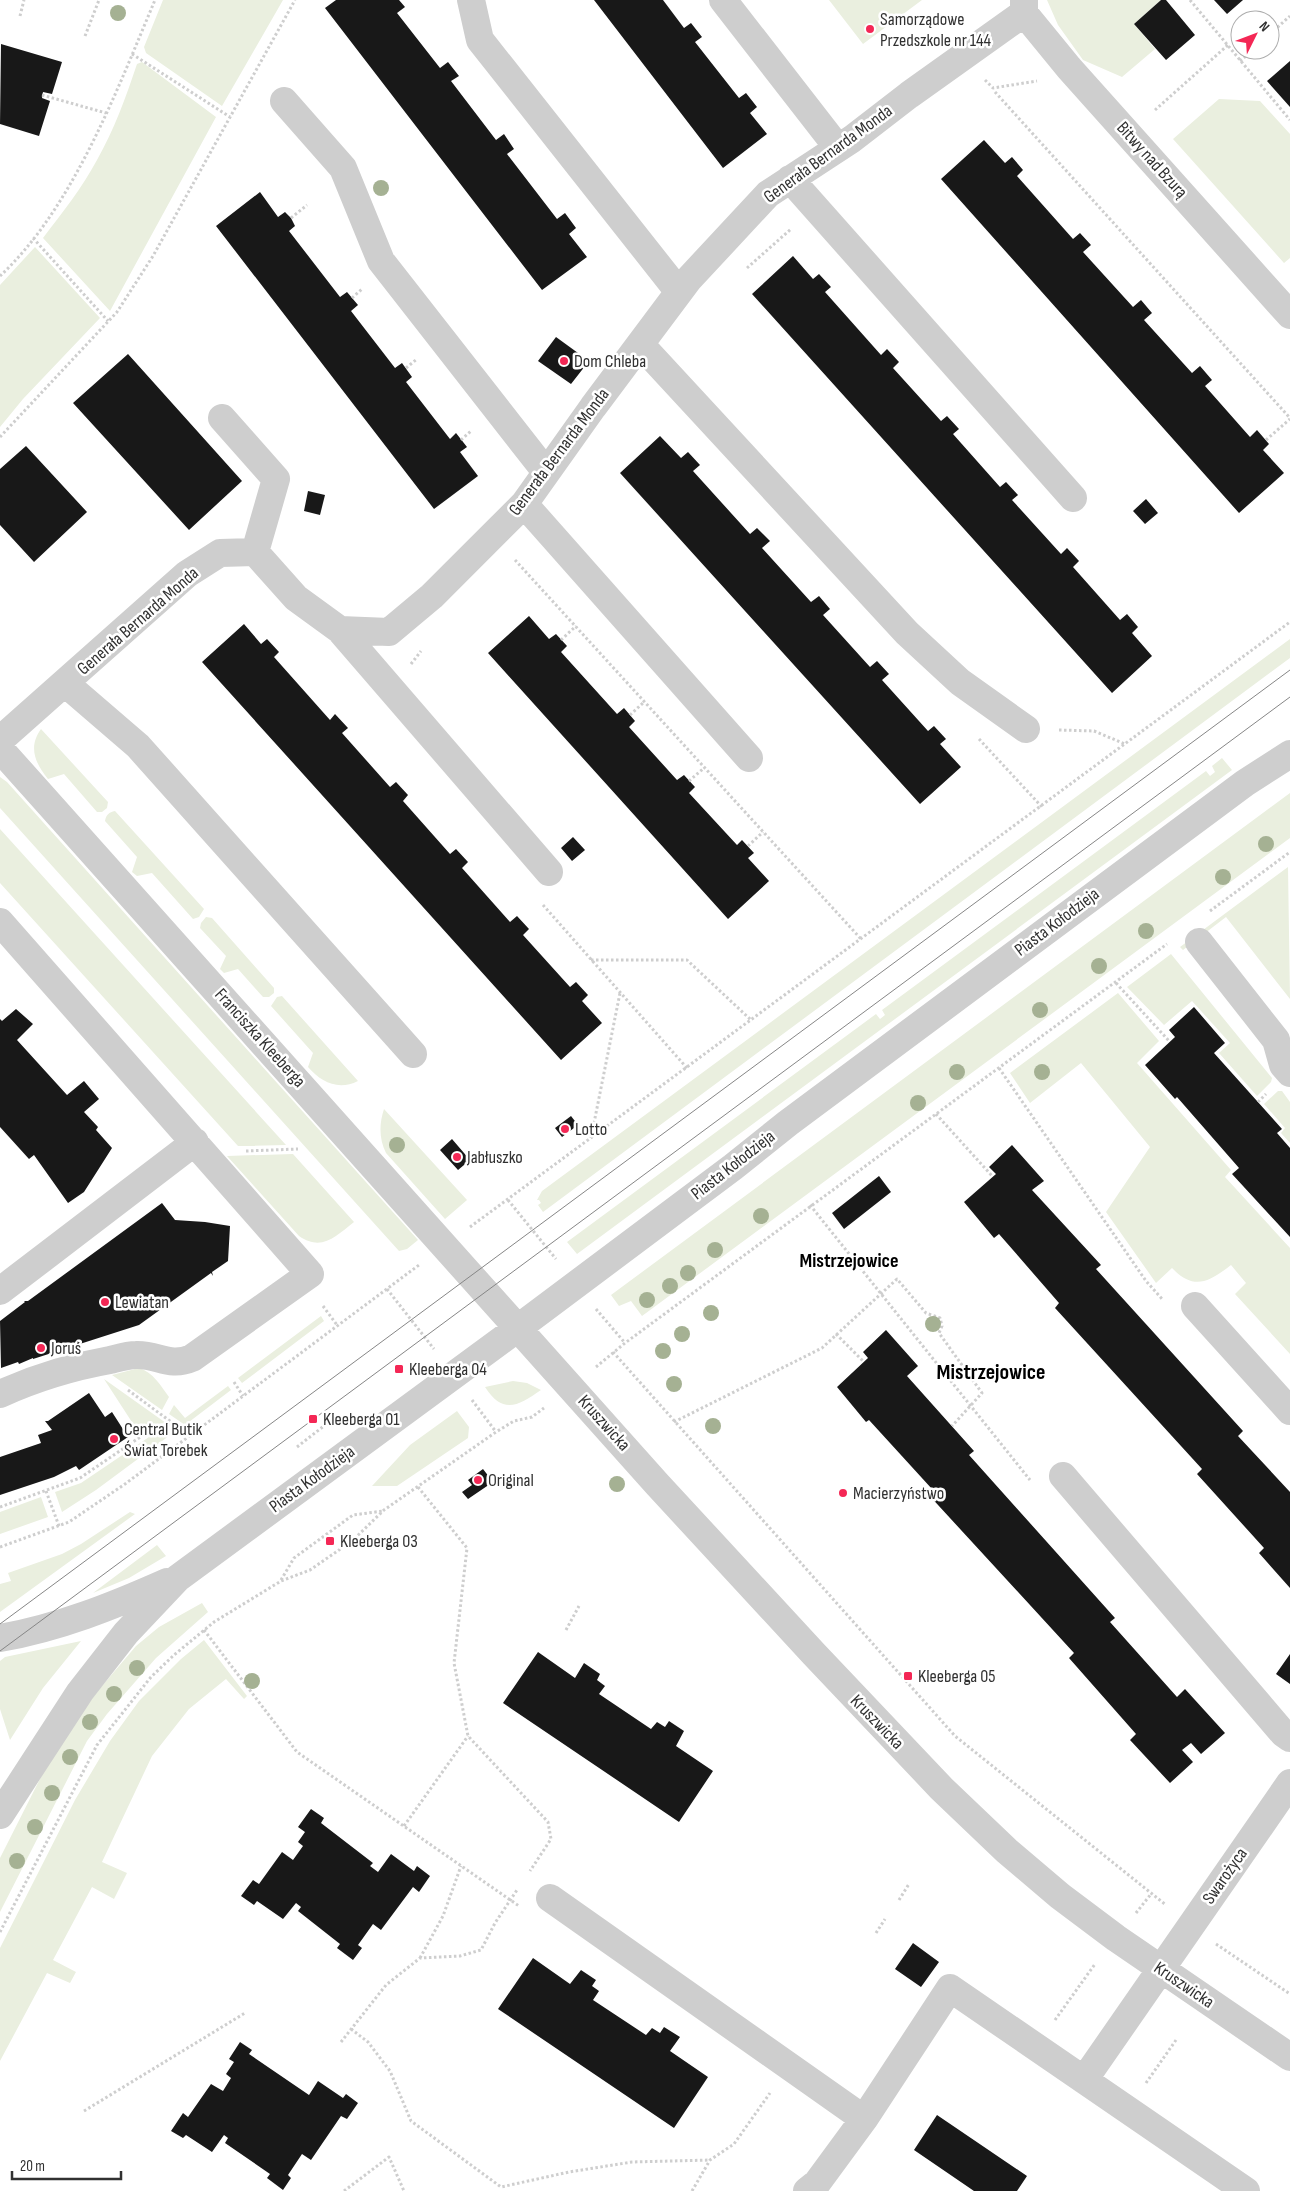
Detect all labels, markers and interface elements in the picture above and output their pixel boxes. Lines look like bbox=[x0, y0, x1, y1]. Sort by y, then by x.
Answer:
place label: Samorządowe Przedszkole nr 144 bbox=[880, 9, 992, 51]
north arrow bbox=[1230, 10, 1280, 60]
text: N bbox=[1255, 18, 1273, 35]
marker: Samorządowe Przedszkole nr 144 bbox=[864, 23, 876, 35]
street label: Generała Bernarda Monda bbox=[760, 100, 896, 208]
street label: Bitwy nad Bzurą bbox=[1112, 117, 1192, 203]
place label: Dom Chleba bbox=[574, 351, 646, 372]
marker: Dom Chleba bbox=[558, 355, 570, 367]
street label: Generała Bernarda Monda bbox=[504, 384, 614, 520]
street label: Generała Bernarda Monda bbox=[73, 563, 203, 679]
street label: Piasta Kołodzieja bbox=[1011, 883, 1103, 961]
street label: Franciszka Kleeberga bbox=[210, 984, 310, 1092]
place label: Lotto bbox=[575, 1119, 607, 1140]
marker: Lotto bbox=[559, 1123, 571, 1135]
street label: Piasta Kołodzieja bbox=[687, 1126, 779, 1204]
place label: Jabłuszko bbox=[466, 1147, 523, 1168]
marker: Jabłuszko bbox=[451, 1151, 463, 1163]
district label: Mistrzejowice bbox=[800, 1249, 898, 1273]
place label: Lewiatan bbox=[115, 1292, 169, 1313]
marker: Lewiatan bbox=[99, 1296, 111, 1308]
place label: Joruś bbox=[50, 1338, 81, 1359]
marker: Joruś bbox=[35, 1342, 47, 1354]
place label: Kleeberga 04 bbox=[409, 1359, 487, 1380]
district label: Mistrzejowice bbox=[937, 1359, 1045, 1386]
marker: Kleeberga 04 bbox=[393, 1363, 405, 1375]
street label: Kruszwicka bbox=[573, 1391, 635, 1455]
place label: Kleeberga 01 bbox=[323, 1409, 400, 1430]
marker: Kleeberga 01 bbox=[307, 1413, 319, 1425]
place label: Central Butik Świat Torebek bbox=[124, 1419, 208, 1461]
marker: Central Butik Świat Torebek bbox=[108, 1433, 120, 1445]
street label: Piasta Kołodzieja bbox=[265, 1441, 359, 1517]
place label: Original bbox=[488, 1470, 534, 1491]
marker: Original bbox=[472, 1474, 484, 1486]
place label: Macierzyństwo bbox=[853, 1483, 944, 1504]
marker: Macierzyństwo bbox=[837, 1487, 849, 1499]
place label: Kleeberga 03 bbox=[340, 1531, 418, 1552]
marker: Kleeberga 03 bbox=[324, 1535, 336, 1547]
place label: Kleeberga 05 bbox=[918, 1666, 995, 1687]
marker: Kleeberga 05 bbox=[902, 1670, 914, 1682]
street label: Kruszwicka bbox=[846, 1690, 908, 1754]
street label: Swarożyca bbox=[1198, 1844, 1252, 1908]
street label: Kruszwicka bbox=[1150, 1957, 1218, 2013]
scale bar bbox=[12, 2148, 121, 2180]
text: 20 m bbox=[20, 2157, 45, 2176]

